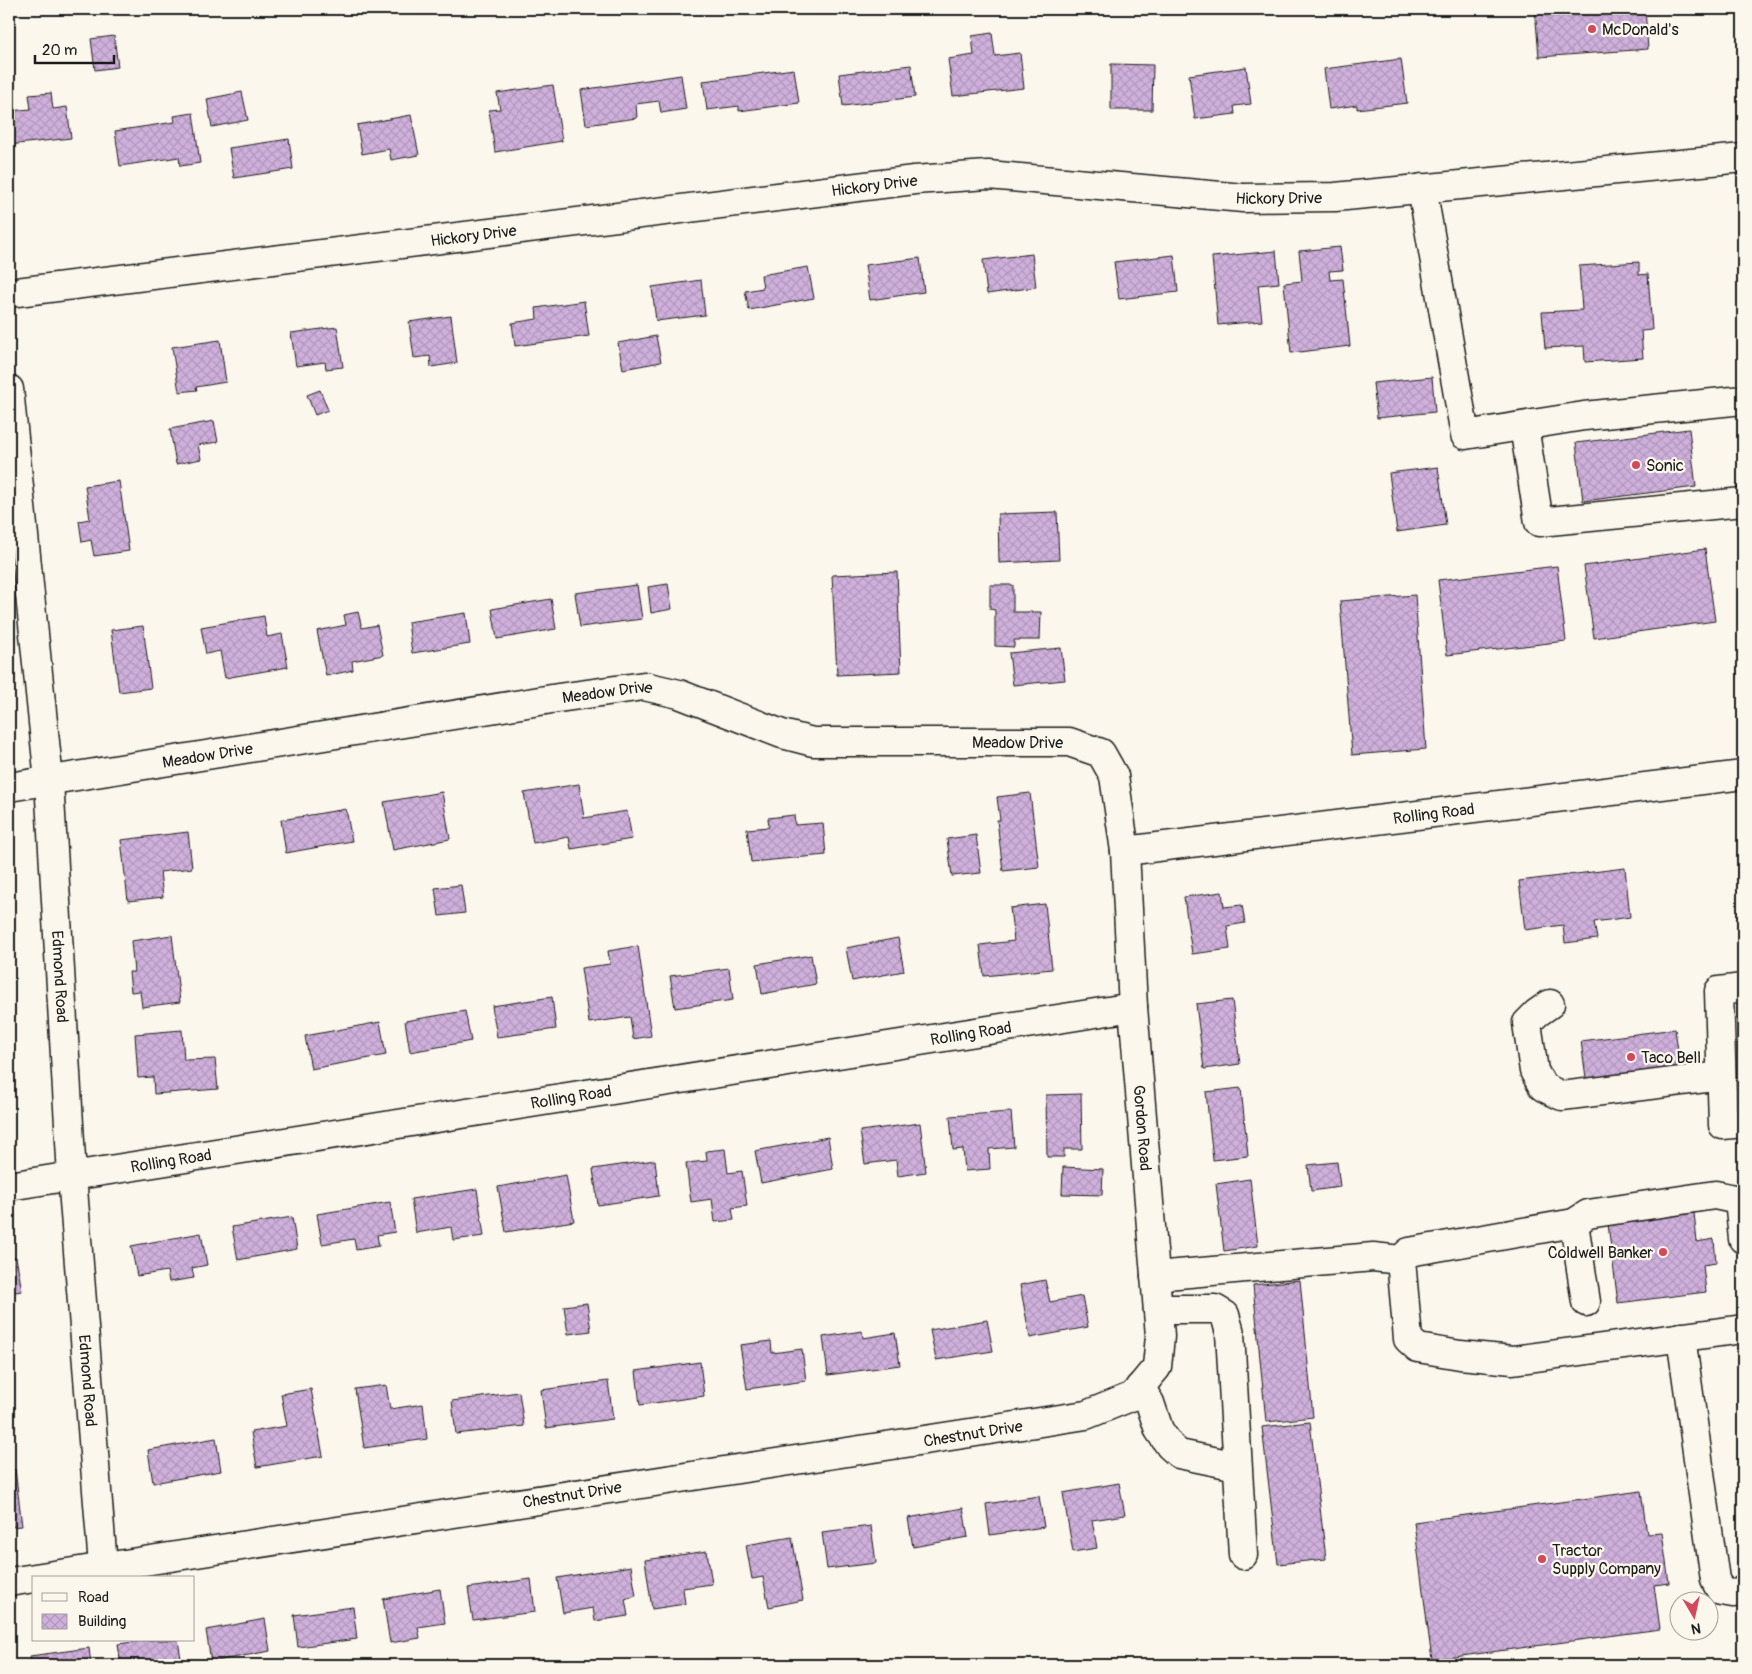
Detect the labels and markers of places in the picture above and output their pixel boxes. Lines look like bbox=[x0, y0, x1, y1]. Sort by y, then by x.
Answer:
place label: McDonald's bbox=[1602, 20, 1679, 40]
marker: McDonald's bbox=[1586, 23, 1598, 35]
place label: Sonic bbox=[1646, 456, 1684, 476]
marker: Sonic bbox=[1630, 459, 1642, 471]
place label: Taco Bell bbox=[1641, 1048, 1701, 1068]
marker: Taco Bell bbox=[1625, 1051, 1637, 1063]
place label: Coldwell Banker bbox=[1548, 1243, 1653, 1263]
marker: Coldwell Banker bbox=[1657, 1246, 1669, 1258]
place label: Tractor Supply Company bbox=[1552, 1541, 1661, 1579]
marker: Tractor Supply Company bbox=[1536, 1553, 1548, 1565]

